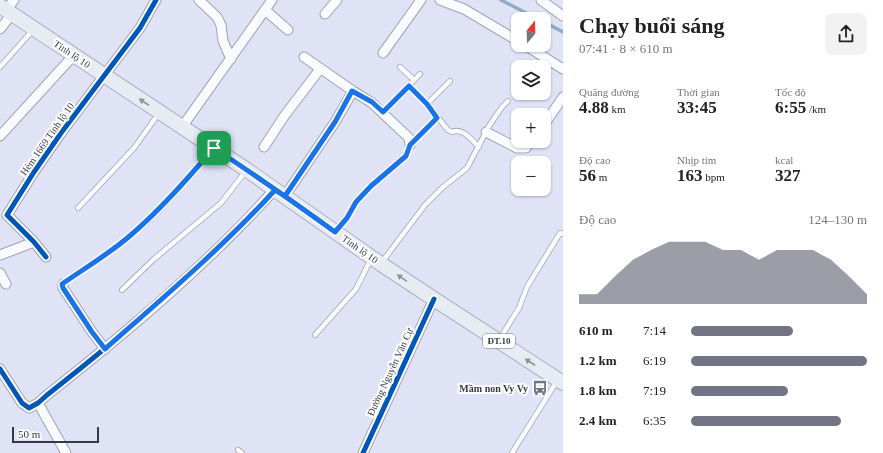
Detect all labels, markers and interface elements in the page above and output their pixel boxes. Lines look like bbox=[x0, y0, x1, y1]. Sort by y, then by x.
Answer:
north arrow bbox=[511, 12, 551, 52]
map controls bbox=[511, 12, 551, 196]
text: Chạy buổi sáng bbox=[579, 13, 725, 38]
button: share bbox=[825, 13, 867, 55]
street label: Tỉnh lộ 10 bbox=[52, 38, 92, 70]
text: 07:41 · 8 × 610 m bbox=[579, 41, 673, 56]
button: layers bbox=[511, 60, 551, 100]
text: Quãng đường bbox=[579, 86, 639, 98]
text: Thời gian bbox=[677, 86, 720, 98]
text: Tốc độ bbox=[775, 86, 806, 98]
one-way arrow bbox=[139, 98, 149, 106]
text: 4.88 bbox=[579, 98, 609, 117]
text: 33:45 bbox=[677, 98, 717, 117]
text: 6:55 bbox=[775, 98, 806, 117]
street label: Hẻm 1669 Tỉnh lộ 10 bbox=[18, 101, 76, 177]
text: km bbox=[609, 103, 626, 115]
text: /km bbox=[806, 103, 826, 115]
button: + bbox=[511, 108, 551, 148]
pin bbox=[197, 131, 231, 165]
icon: arrive bbox=[203, 137, 225, 159]
text: Độ cao bbox=[579, 154, 610, 166]
text: Nhịp tim bbox=[677, 154, 716, 166]
text: kcal bbox=[775, 154, 793, 166]
button: − bbox=[511, 156, 551, 196]
text: 56 bbox=[579, 166, 596, 185]
text: 163 bbox=[677, 166, 703, 185]
text: 327 bbox=[775, 166, 801, 185]
text: m bbox=[596, 171, 607, 183]
text: bpm bbox=[703, 171, 725, 183]
text: Độ cao bbox=[579, 212, 616, 227]
text: 124–130 m bbox=[808, 212, 867, 227]
street label: Tỉnh lộ 10 bbox=[340, 233, 380, 265]
one-way arrow bbox=[397, 274, 407, 282]
text: 610 m bbox=[579, 323, 613, 338]
text: 7:14 bbox=[643, 323, 666, 338]
street label: Đường Nguyễn Văn Cự bbox=[365, 326, 415, 418]
road number: ĐT.10 bbox=[483, 334, 515, 348]
text: 1.2 km bbox=[579, 353, 617, 368]
text: 6:19 bbox=[643, 353, 666, 368]
one-way arrow bbox=[525, 358, 535, 366]
bus stop icon: Mầm non Vy Vy bbox=[531, 379, 549, 397]
place label: Mầm non Vy Vy bbox=[459, 383, 528, 394]
text: 1.8 km bbox=[579, 383, 617, 398]
text: 7:19 bbox=[643, 383, 666, 398]
text: 2.4 km bbox=[579, 413, 617, 428]
text: 6:35 bbox=[643, 413, 666, 428]
scale bar bbox=[12, 425, 99, 444]
text: 50 m bbox=[18, 428, 40, 440]

